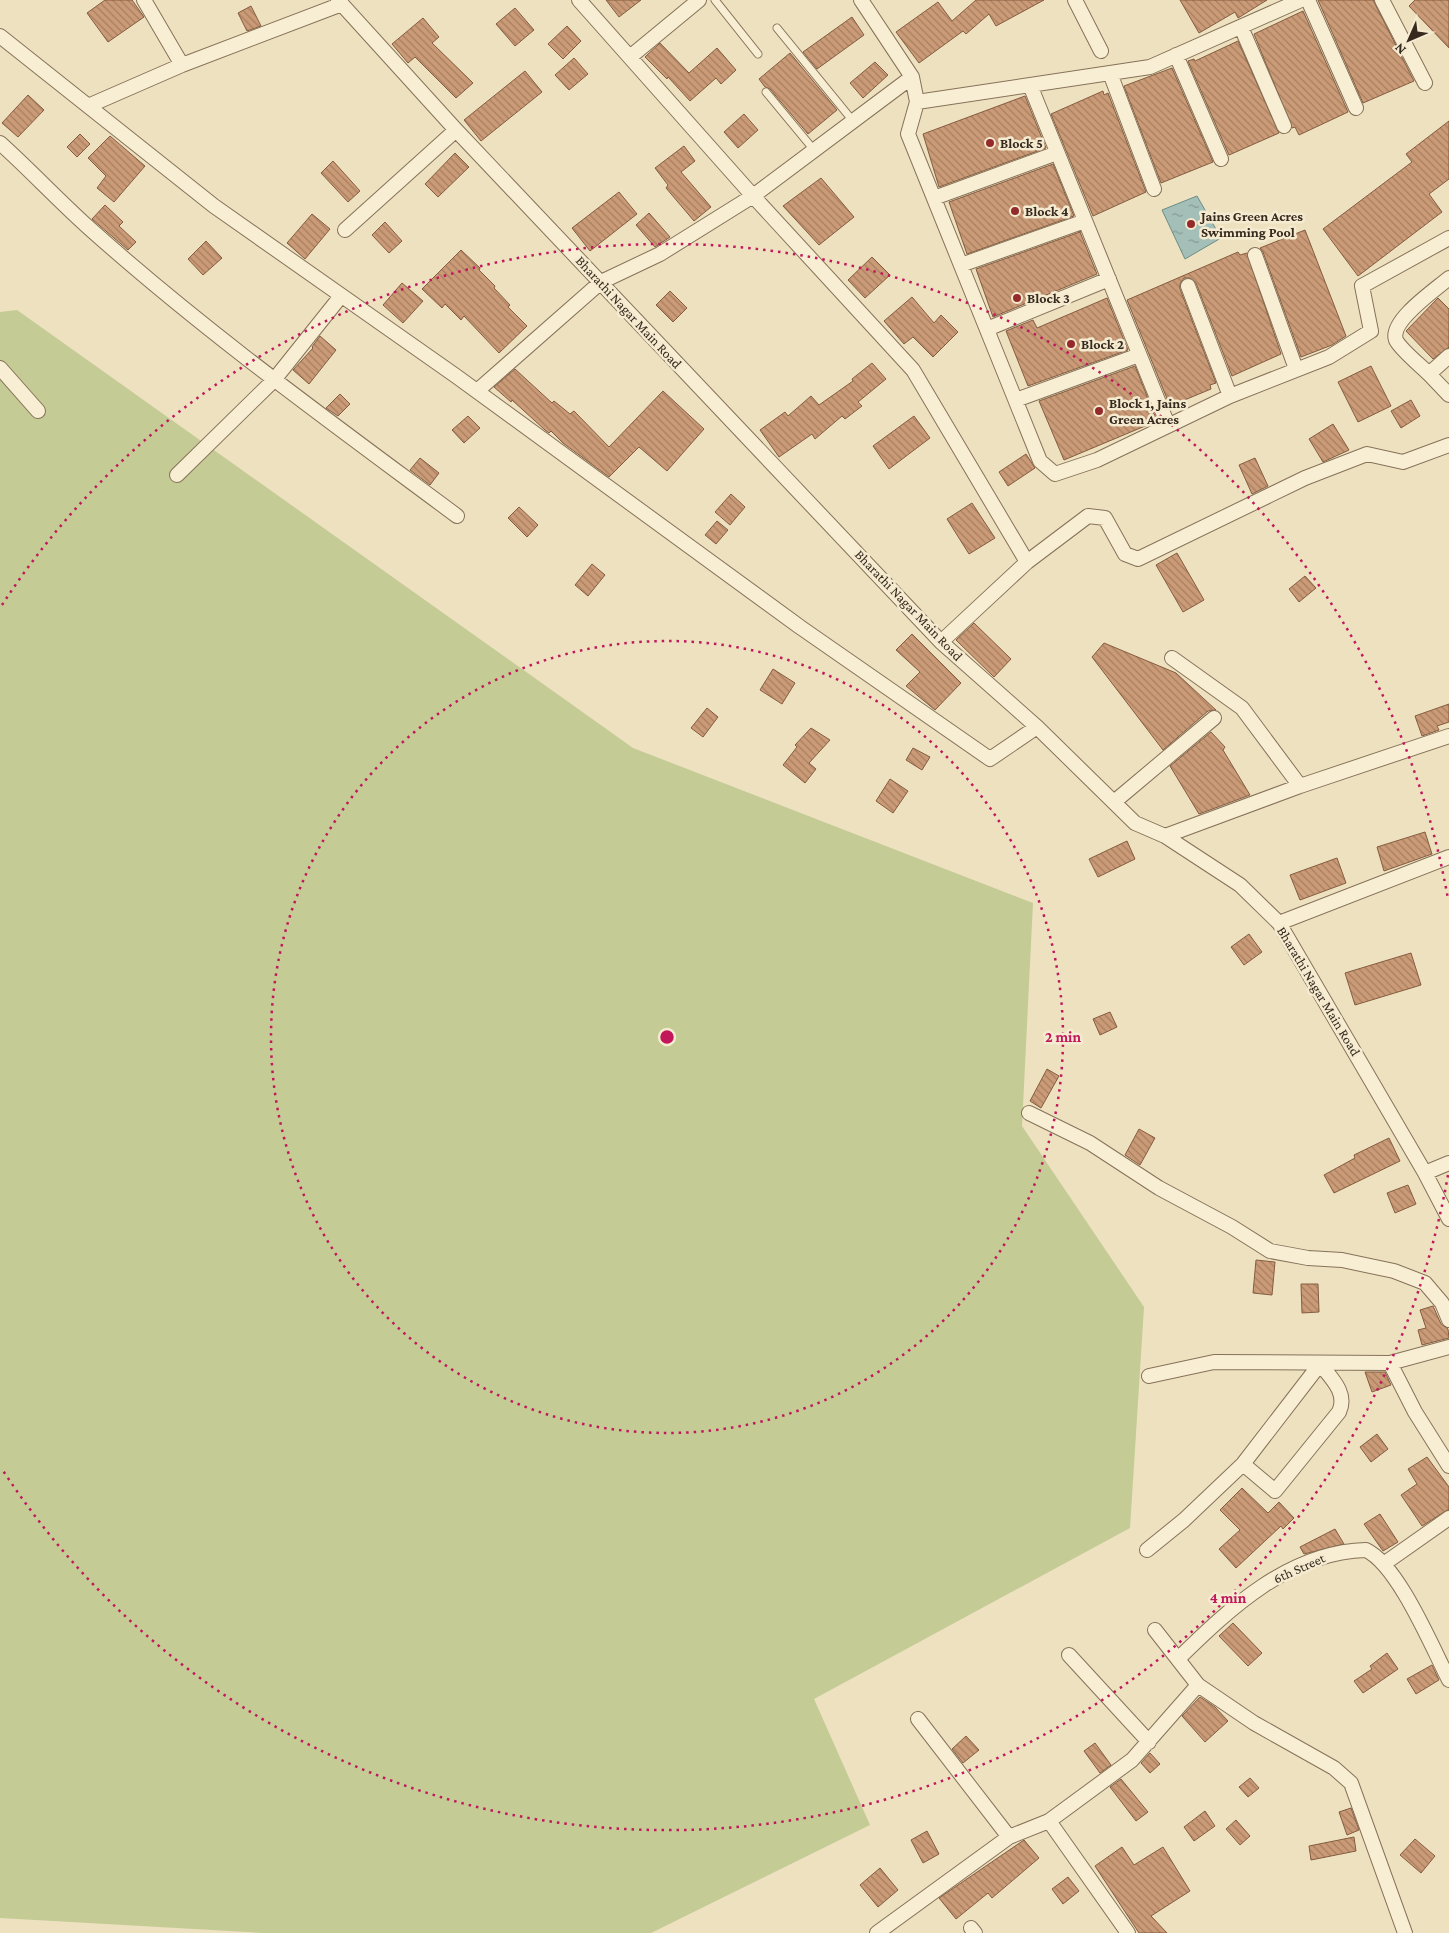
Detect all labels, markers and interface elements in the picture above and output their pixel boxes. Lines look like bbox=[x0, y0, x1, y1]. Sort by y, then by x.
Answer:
north arrow bbox=[1384, 15, 1434, 65]
text: N bbox=[1390, 40, 1409, 58]
place label: Block 5 bbox=[1000, 135, 1043, 151]
marker: Block 5 bbox=[984, 137, 996, 149]
place label: Block 4 bbox=[1025, 203, 1069, 219]
marker: Block 4 bbox=[1009, 205, 1021, 217]
place label: Jains Green Acres Swimming Pool bbox=[1199, 208, 1303, 240]
marker: Jains Green Acres Swimming Pool bbox=[1185, 218, 1197, 230]
street label: Bharathi Nagar Main Road bbox=[573, 252, 686, 372]
place label: Block 3 bbox=[1027, 290, 1070, 306]
marker: Block 3 bbox=[1011, 292, 1023, 304]
place label: Block 2 bbox=[1081, 336, 1124, 352]
marker: Block 2 bbox=[1065, 338, 1077, 350]
place label: Block 1, Jains Green Acres bbox=[1109, 395, 1186, 427]
marker: Block 1, Jains Green Acres bbox=[1093, 405, 1105, 417]
street label: Bharathi Nagar Main Road bbox=[852, 546, 967, 664]
street label: Bharathi Nagar Main Road bbox=[1274, 923, 1364, 1059]
centre of rings bbox=[658, 1028, 676, 1046]
text: 2 min bbox=[1045, 1029, 1081, 1045]
street label: 6th Street bbox=[1271, 1549, 1328, 1586]
text: 4 min bbox=[1210, 1590, 1247, 1606]

